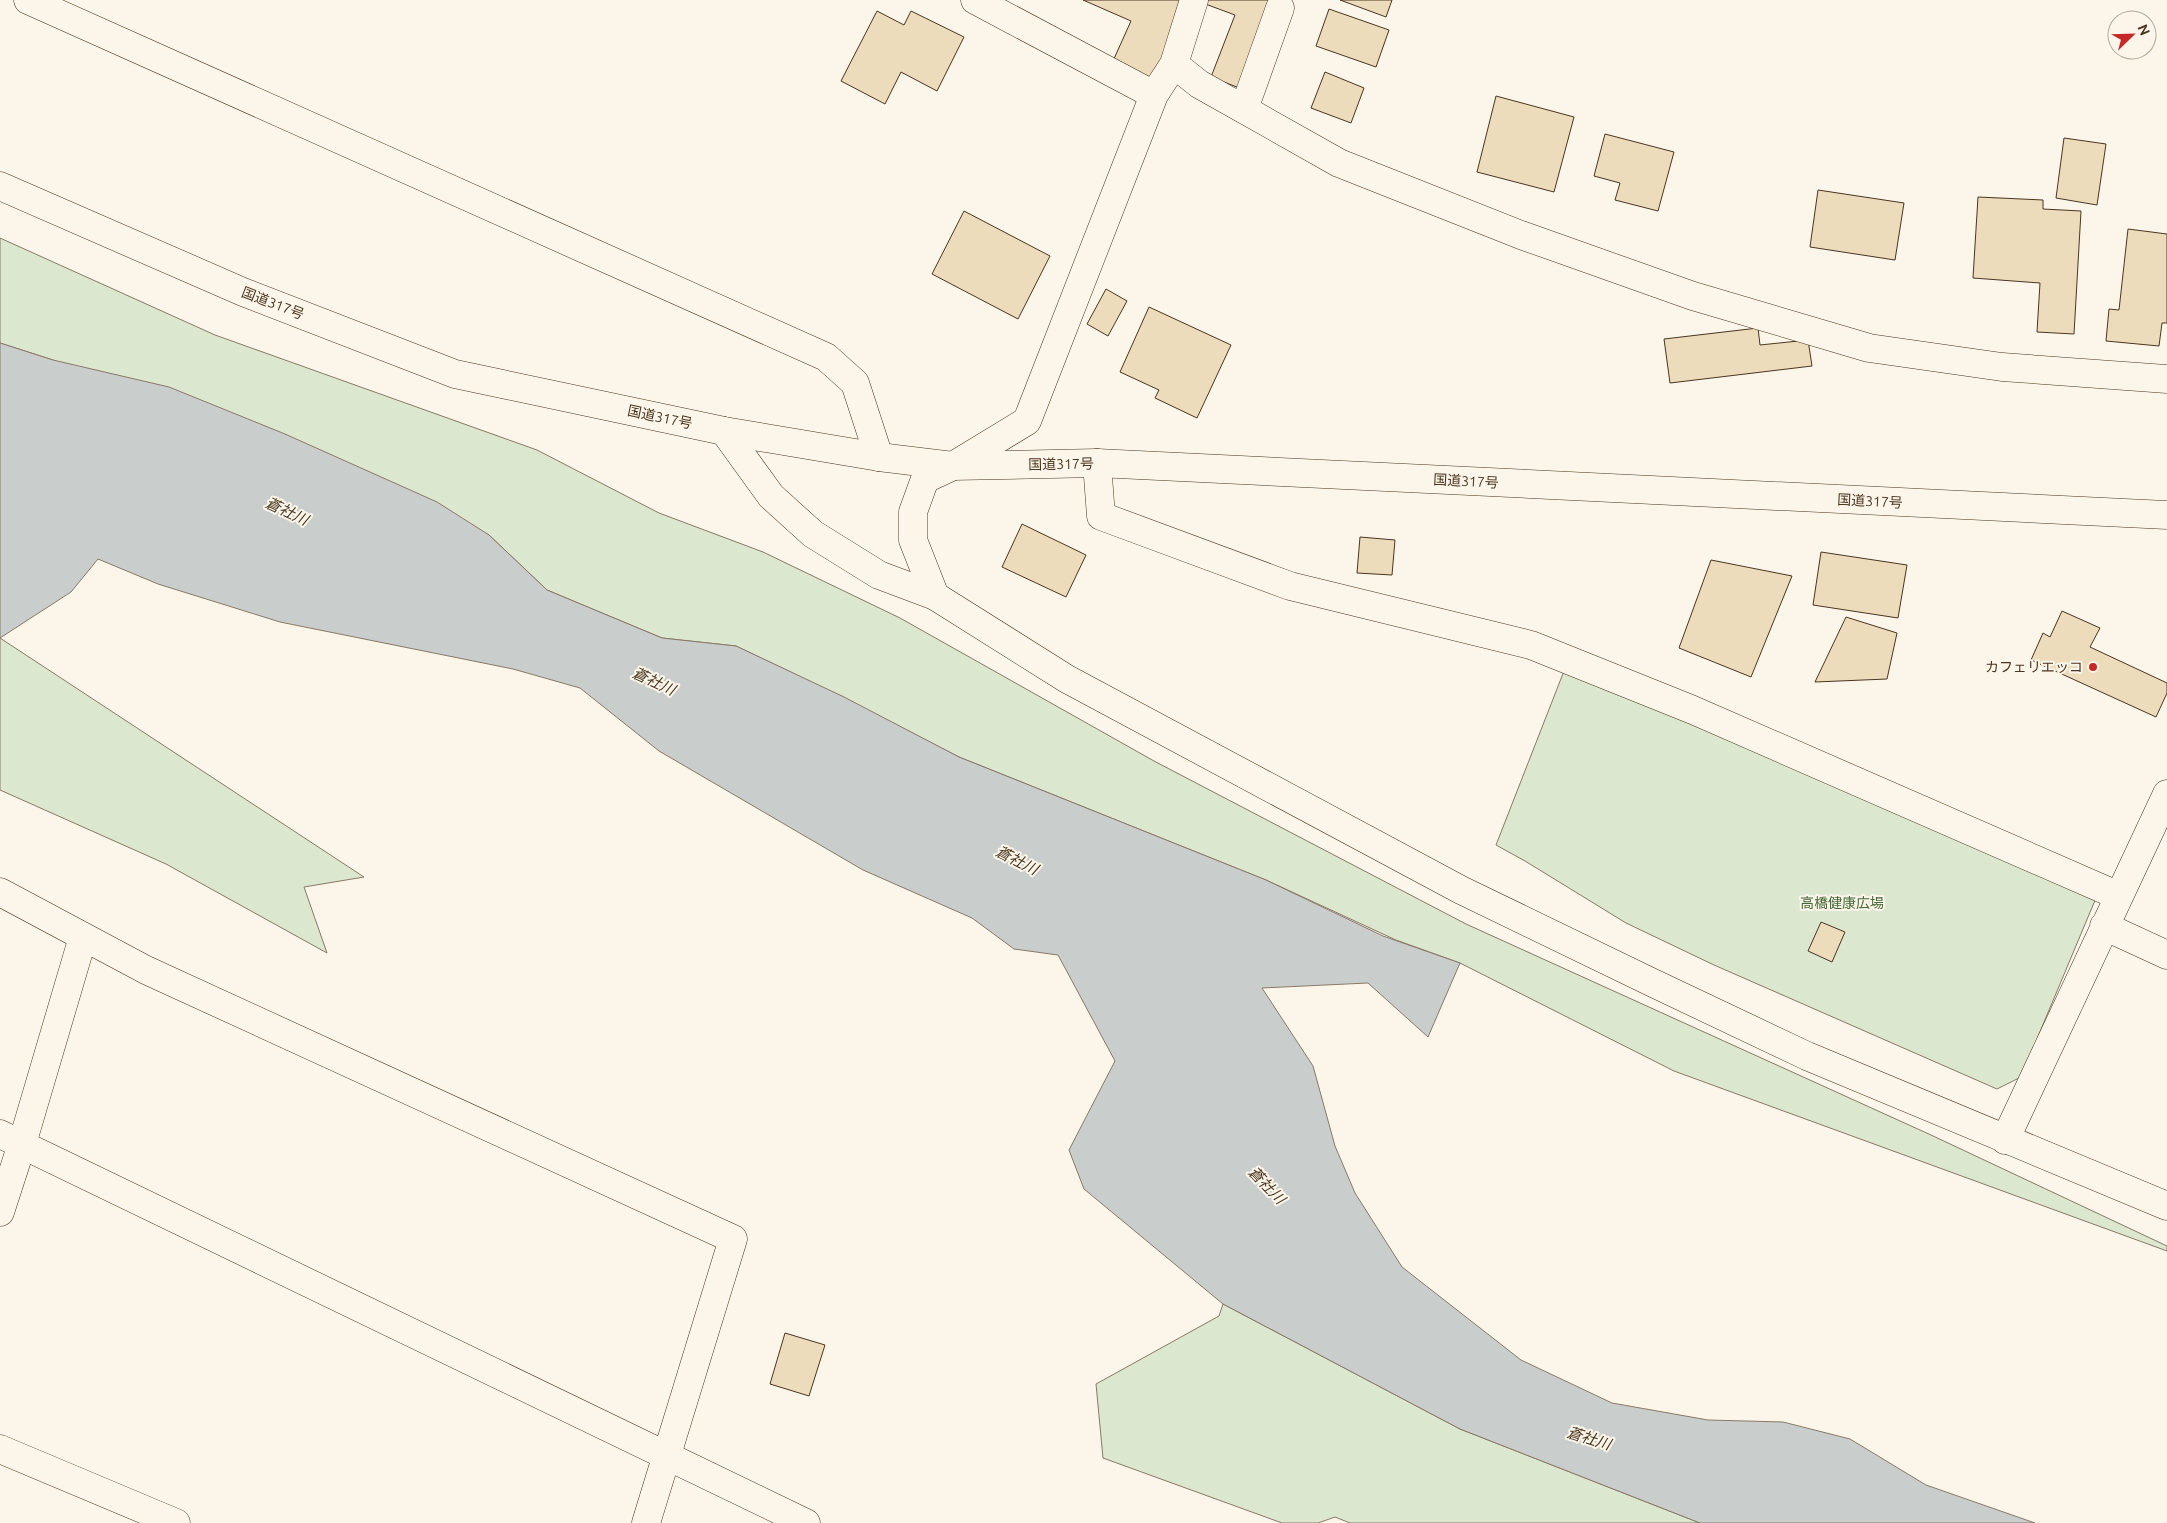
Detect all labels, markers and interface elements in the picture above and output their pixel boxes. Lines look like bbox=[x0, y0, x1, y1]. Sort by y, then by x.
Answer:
north arrow bbox=[2107, 10, 2157, 60]
text: N bbox=[2135, 22, 2153, 38]
street label: 国道317号 bbox=[239, 284, 307, 322]
street label: 国道317号 bbox=[626, 402, 694, 432]
street label: 国道317号 bbox=[1028, 455, 1094, 473]
street label: 国道317号 bbox=[1433, 471, 1499, 491]
street label: 国道317号 bbox=[1837, 491, 1903, 511]
water label: 蒼社川 bbox=[263, 494, 313, 529]
place label: カフェリエッコ bbox=[1985, 659, 2083, 675]
marker: カフェリエッコ bbox=[2087, 661, 2099, 673]
water label: 蒼社川 bbox=[630, 664, 680, 699]
water label: 蒼社川 bbox=[993, 842, 1043, 879]
park label: 高橋健康広場 bbox=[1800, 895, 1884, 911]
water label: 蒼社川 bbox=[1245, 1163, 1290, 1209]
water label: 蒼社川 bbox=[1565, 1423, 1615, 1453]

